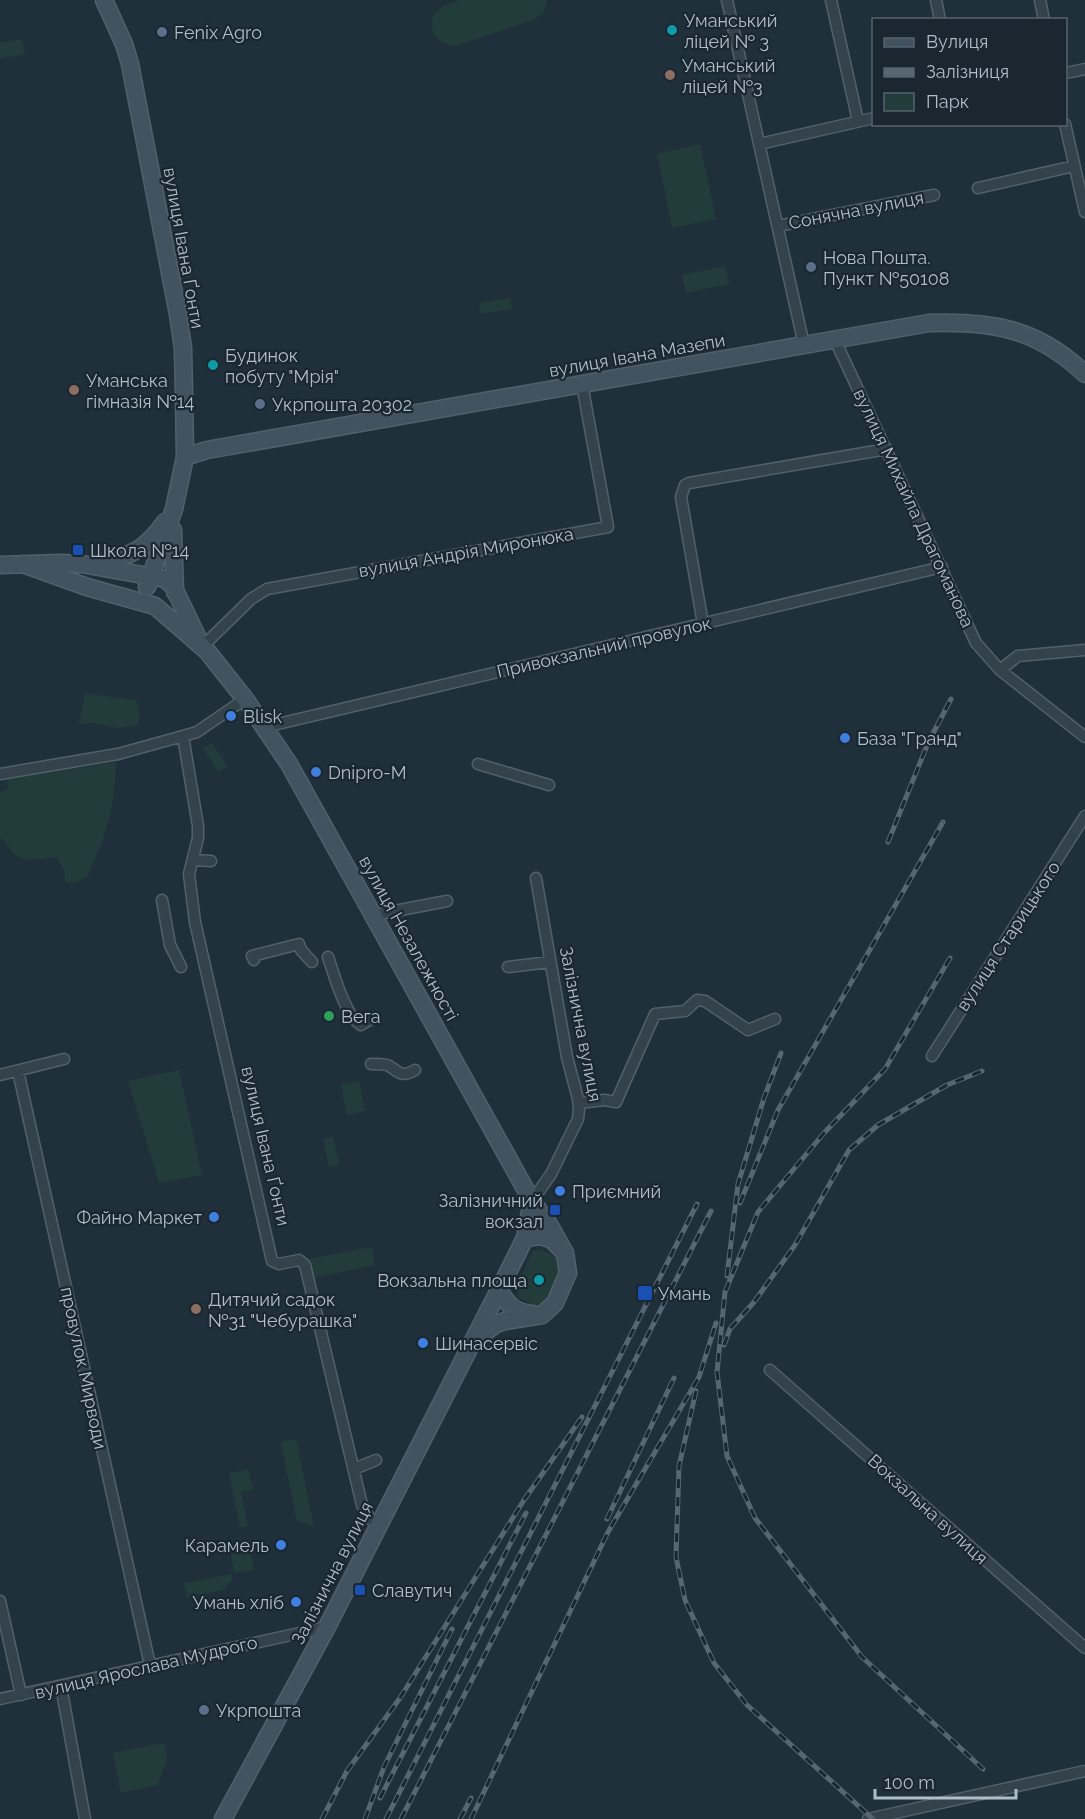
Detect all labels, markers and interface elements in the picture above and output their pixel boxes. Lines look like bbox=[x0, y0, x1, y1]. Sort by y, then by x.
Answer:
place label: Уманський ліцей № 3 bbox=[684, 10, 777, 52]
legend bbox=[872, 18, 1067, 126]
place label: Fenix Agro bbox=[174, 22, 262, 43]
marker: Уманський ліцей № 3 bbox=[665, 23, 679, 37]
marker: Fenix Agro bbox=[155, 25, 169, 39]
text: Вулиця bbox=[926, 31, 988, 52]
place label: Уманський ліцей №3 bbox=[682, 55, 775, 97]
text: Залізниця bbox=[926, 61, 1009, 82]
marker: Уманський ліцей №3 bbox=[663, 68, 677, 82]
text: Парк bbox=[926, 91, 969, 112]
street label: вулиця Івана Ґонти bbox=[159, 166, 209, 330]
street label: Сонячна вулиця bbox=[787, 187, 925, 233]
place label: Нова Пошта. Пункт №50108 bbox=[823, 247, 949, 289]
marker: Нова Пошта. Пункт №50108 bbox=[804, 260, 818, 274]
street label: вулиця Івана Мазепи bbox=[547, 329, 727, 381]
place label: Будинок побуту "Мрія" bbox=[225, 345, 339, 387]
marker: Будинок побуту "Мрія" bbox=[206, 358, 220, 372]
place label: Уманська гімназія №14 bbox=[86, 370, 194, 412]
marker: Уманська гімназія №14 bbox=[67, 383, 81, 397]
street label: вулиця Михайла Драгоманова bbox=[849, 385, 979, 631]
place label: Укрпошта 20302 bbox=[272, 394, 412, 415]
marker: Укрпошта 20302 bbox=[253, 397, 267, 411]
street label: вулиця Андрія Миронюка bbox=[357, 523, 575, 581]
place label: Школа №14 bbox=[90, 540, 190, 561]
marker: Школа №14 bbox=[71, 543, 85, 557]
street label: Привокзальний провулок bbox=[495, 612, 713, 682]
place label: Blisk bbox=[243, 706, 283, 727]
marker: Blisk bbox=[224, 709, 238, 723]
place label: База "Гранд" bbox=[857, 728, 962, 749]
marker: База "Гранд" bbox=[838, 731, 852, 745]
place label: Dnipro-M bbox=[328, 762, 407, 783]
marker: Dnipro-M bbox=[309, 765, 323, 779]
street label: вулиця Незалежності bbox=[355, 852, 463, 1024]
street label: вулиця Старицького bbox=[952, 857, 1064, 1015]
street label: Залізнична вулиця bbox=[556, 945, 606, 1103]
place label: Вега bbox=[341, 1006, 381, 1027]
marker: Вега bbox=[322, 1009, 336, 1023]
street label: вулиця Івана Ґонти bbox=[237, 1064, 295, 1228]
place label: Приємний bbox=[572, 1181, 661, 1202]
marker: Приємний bbox=[553, 1184, 567, 1198]
place label: Залізничний вокзал bbox=[439, 1190, 543, 1232]
marker: Залізничний вокзал bbox=[548, 1203, 562, 1217]
place label: Файно Маркет bbox=[77, 1207, 202, 1228]
marker: Файно Маркет bbox=[207, 1210, 221, 1224]
place label: Вокзальна площа bbox=[377, 1270, 527, 1291]
marker: Вокзальна площа bbox=[532, 1273, 546, 1287]
place label: Умань bbox=[658, 1283, 711, 1304]
marker: Умань bbox=[636, 1284, 654, 1302]
street label: провулок Мирводи bbox=[57, 1285, 111, 1451]
place label: Дитячий садок №31 "Чебурашка" bbox=[208, 1289, 357, 1331]
marker: Дитячий садок №31 "Чебурашка" bbox=[189, 1302, 203, 1316]
place label: Шинасервіс bbox=[435, 1333, 538, 1354]
marker: Шинасервіс bbox=[416, 1336, 430, 1350]
street label: Вокзальна вулиця bbox=[864, 1450, 992, 1568]
street label: Залізнична вулиця bbox=[287, 1498, 377, 1648]
place label: Карамель bbox=[185, 1535, 269, 1556]
marker: Карамель bbox=[274, 1538, 288, 1552]
place label: Славутич bbox=[372, 1580, 452, 1601]
marker: Славутич bbox=[353, 1583, 367, 1597]
place label: Умань хліб bbox=[192, 1592, 284, 1613]
marker: Умань хліб bbox=[289, 1595, 303, 1609]
street label: вулиця Ярослава Мудрого bbox=[33, 1631, 260, 1703]
place label: Укрпошта bbox=[216, 1700, 301, 1721]
marker: Укрпошта bbox=[197, 1703, 211, 1717]
scale bar bbox=[875, 1762, 1016, 1800]
text: 100 m bbox=[884, 1772, 935, 1793]

